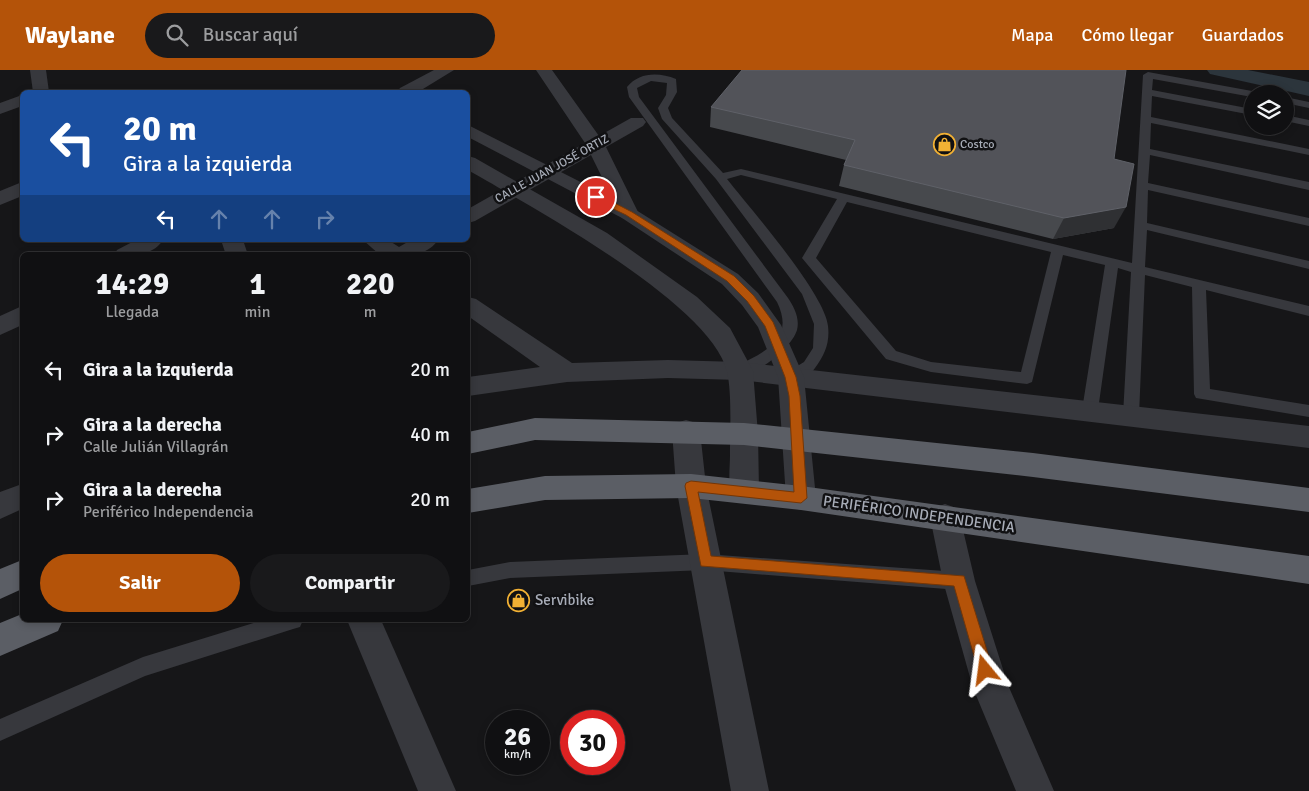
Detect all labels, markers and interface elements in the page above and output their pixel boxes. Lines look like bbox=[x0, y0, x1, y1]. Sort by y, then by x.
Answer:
search box bbox=[145, 13, 495, 58]
text: Waylane bbox=[25, 20, 115, 50]
icon: search bbox=[163, 21, 191, 49]
text: Buscar aquí bbox=[203, 23, 298, 47]
text: Mapa bbox=[1011, 24, 1053, 46]
text: Cómo llegar bbox=[1081, 24, 1174, 46]
text: Guardados bbox=[1202, 24, 1284, 46]
map controls bbox=[1244, 85, 1294, 135]
button: layers bbox=[1244, 85, 1294, 135]
text: 20 m bbox=[123, 107, 197, 150]
icon: left bbox=[40, 110, 105, 175]
street label: CALLE JUAN JOSÉ ORTIZ bbox=[492, 131, 612, 207]
shop icon: Costco bbox=[932, 132, 956, 156]
place label: Costco bbox=[960, 137, 995, 152]
text: Gira a la izquierda bbox=[123, 150, 292, 177]
pin bbox=[575, 176, 617, 218]
icon: arrive bbox=[582, 183, 610, 211]
icon: left bbox=[152, 205, 180, 233]
icon: ahead bbox=[205, 205, 233, 233]
icon: ahead bbox=[258, 205, 286, 233]
icon: right bbox=[311, 205, 339, 233]
text: 14:29 bbox=[95, 266, 169, 303]
text: 1 bbox=[249, 266, 266, 303]
text: 220 bbox=[346, 266, 394, 303]
text: Llegada bbox=[105, 302, 159, 322]
text: min bbox=[245, 302, 270, 322]
text: m bbox=[364, 302, 377, 322]
icon: left bbox=[40, 356, 68, 384]
text: Gira a la izquierda bbox=[83, 358, 233, 382]
text: 20 m bbox=[410, 358, 450, 382]
text: Gira a la derecha bbox=[83, 413, 222, 437]
icon: right bbox=[40, 421, 68, 449]
text: 40 m bbox=[410, 423, 450, 447]
text: Calle Julián Villagrán bbox=[83, 437, 228, 457]
text: Gira a la derecha bbox=[83, 478, 222, 502]
icon: right bbox=[40, 486, 68, 514]
text: 20 m bbox=[410, 488, 450, 512]
street label: PERIFÉRICO INDEPENDENCIA bbox=[822, 491, 1016, 536]
text: Periférico Independencia bbox=[83, 502, 254, 522]
button: Salir bbox=[40, 554, 240, 612]
button: Compartir bbox=[250, 554, 450, 612]
shop icon: Servibike bbox=[507, 588, 531, 612]
place label: Servibike bbox=[535, 591, 594, 609]
position arrow bbox=[958, 643, 1010, 695]
speed limit sign: 30 bbox=[560, 710, 625, 775]
text: 26 bbox=[504, 721, 531, 752]
text: km/h bbox=[504, 747, 531, 762]

